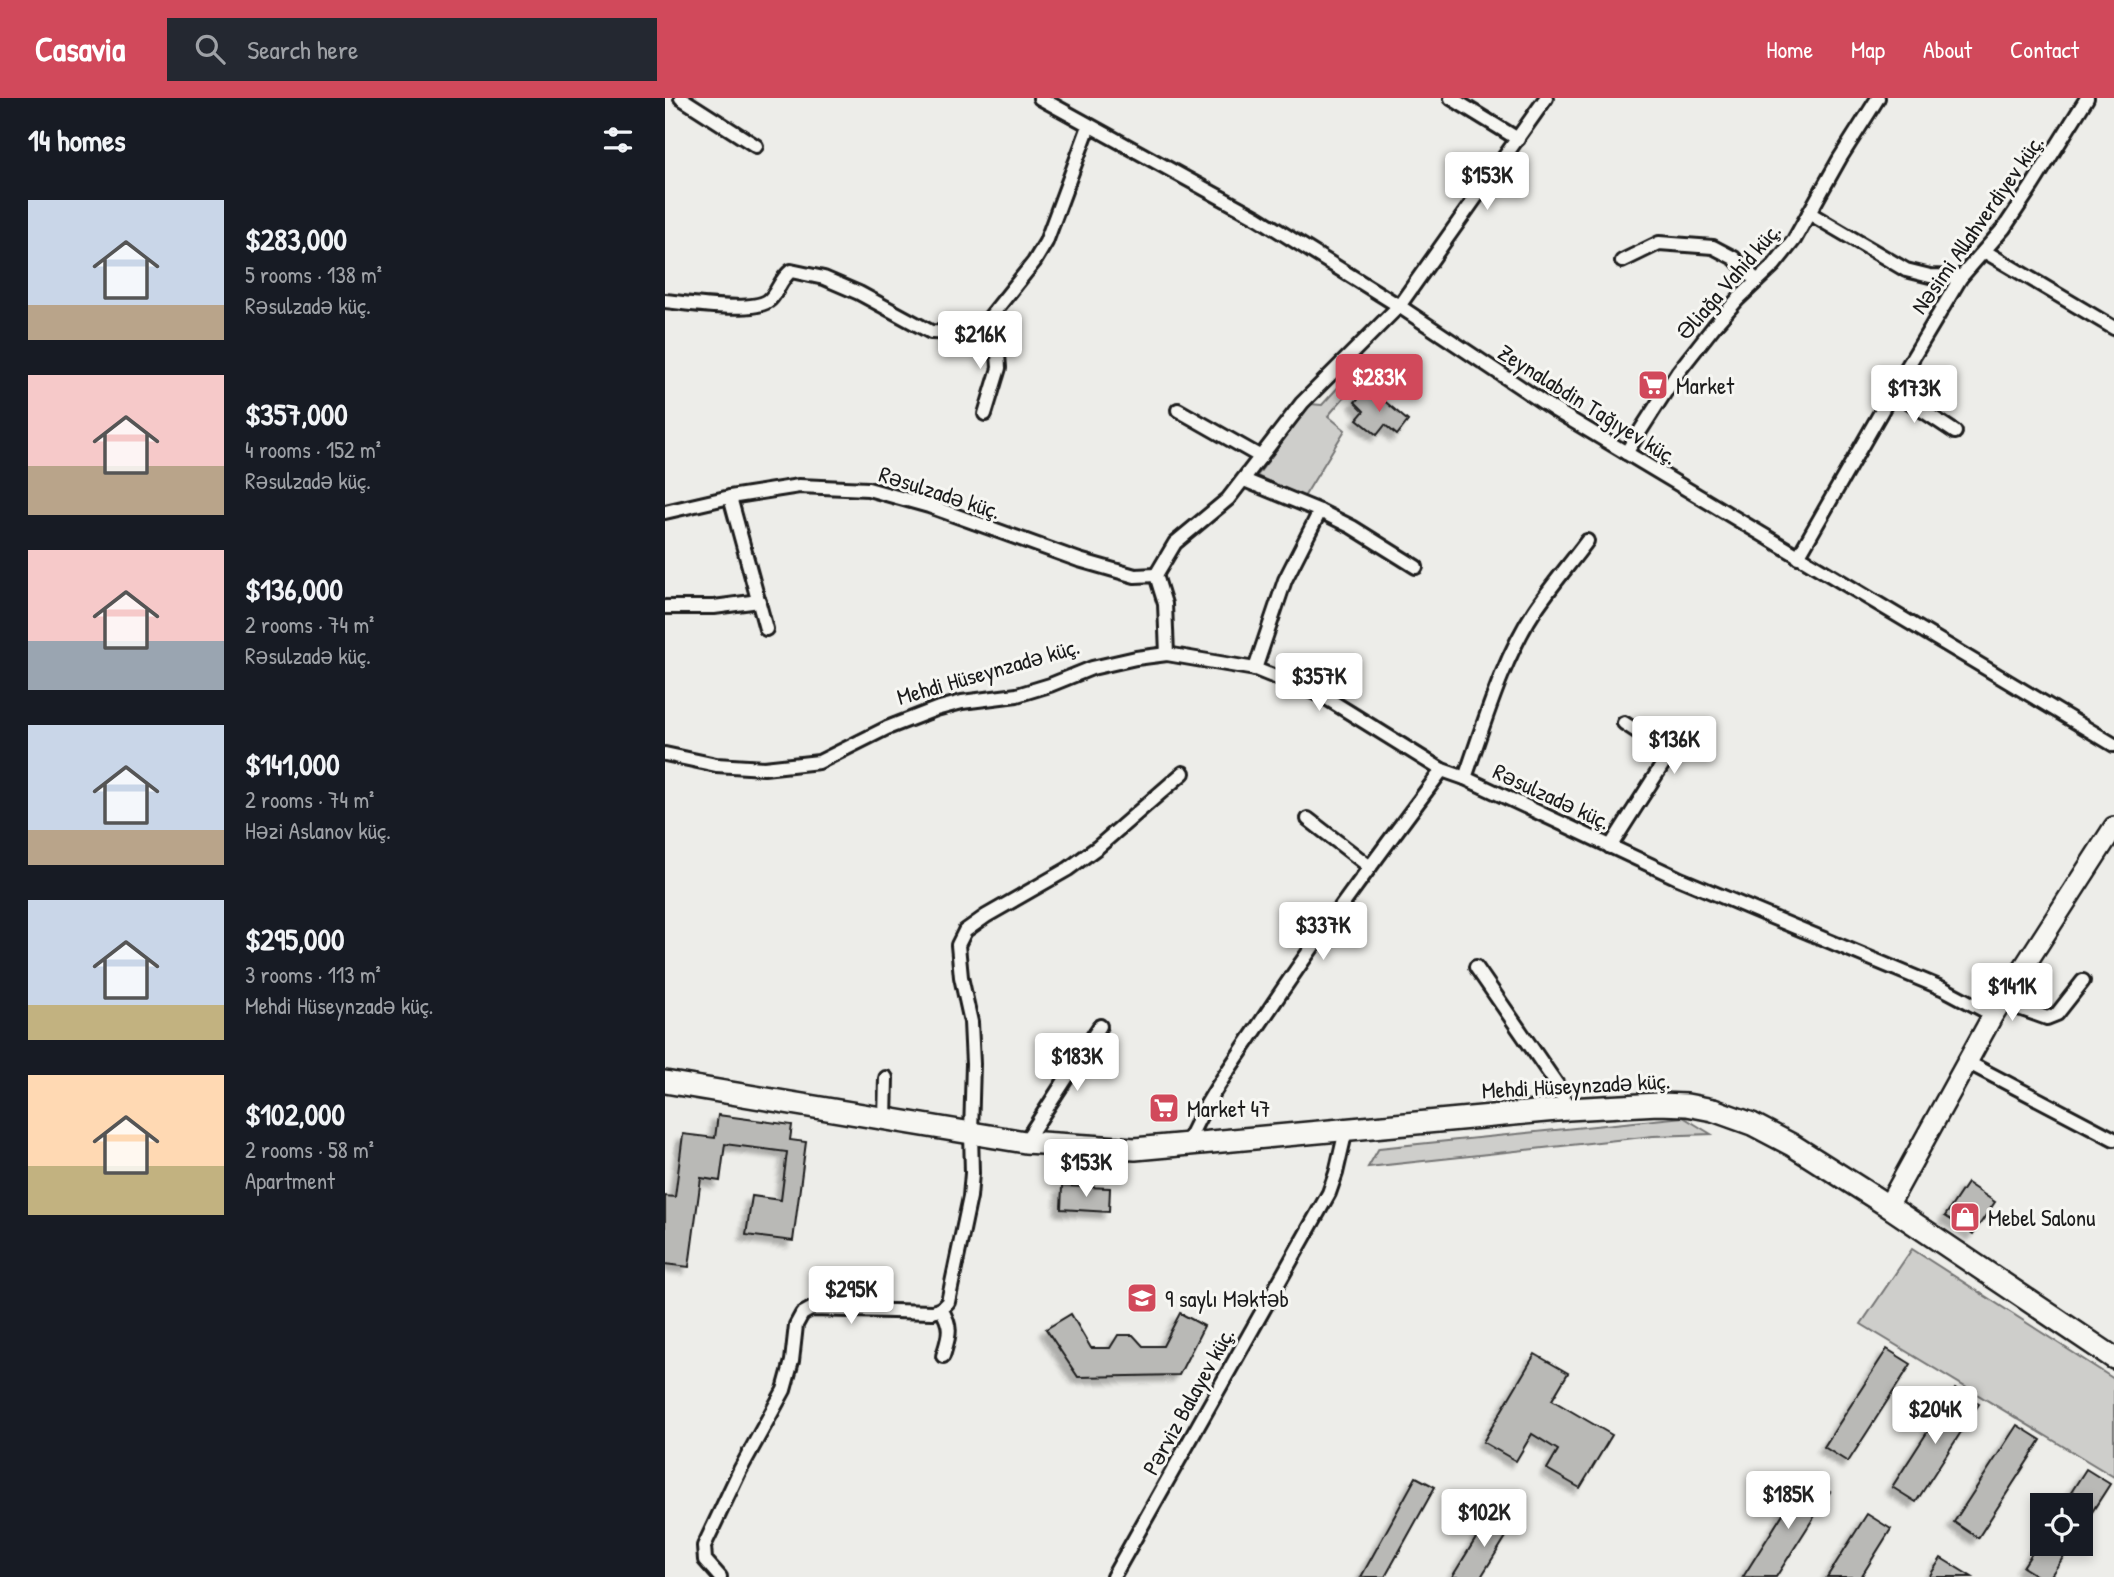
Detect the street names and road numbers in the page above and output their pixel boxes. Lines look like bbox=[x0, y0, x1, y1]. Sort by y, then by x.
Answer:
street label: Nəsimi Allahverdiyev küç. bbox=[1903, 128, 2051, 320]
street label: Əliağa Vahid küç. bbox=[1668, 216, 1788, 346]
street label: Zeynalabdin Tağıyev küç. bbox=[1493, 336, 1683, 472]
street label: Rəsulzadə küç. bbox=[875, 458, 1005, 526]
street label: Mehdi Hüseynzadə küç. bbox=[893, 630, 1083, 712]
street label: Rəsulzadə küç. bbox=[1488, 755, 1616, 837]
street label: Mehdi Hüseynzadə küç. bbox=[1481, 1065, 1671, 1105]
street label: Pərviz Balayev küç. bbox=[1135, 1322, 1241, 1480]

